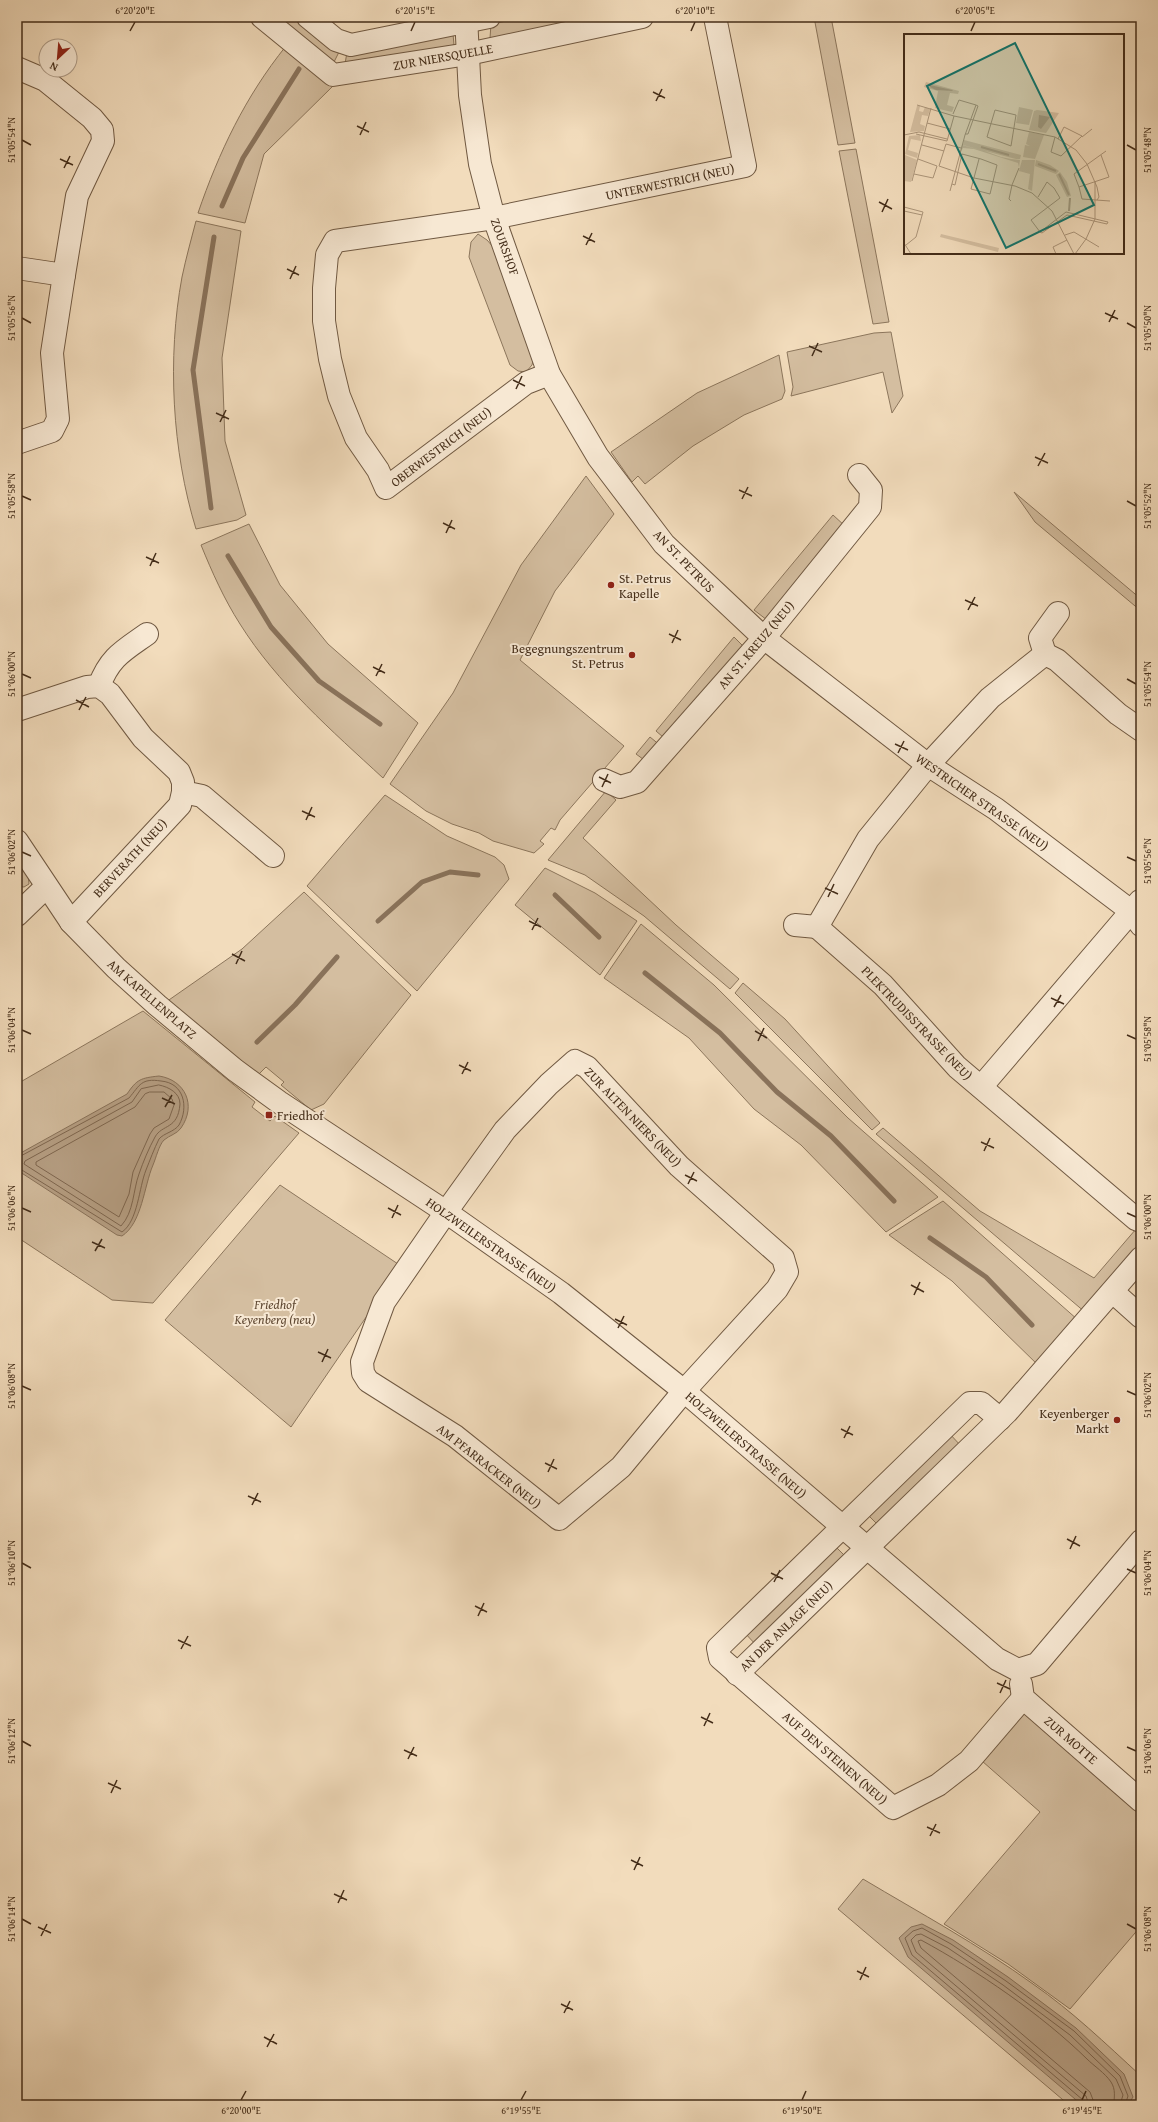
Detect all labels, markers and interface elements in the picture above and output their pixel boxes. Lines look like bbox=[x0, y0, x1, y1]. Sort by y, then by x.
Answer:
text: 6°20'20"E bbox=[115, 3, 155, 18]
text: 6°20'15"E bbox=[395, 3, 435, 18]
text: 6°20'10"E bbox=[675, 3, 715, 18]
text: 6°20'05"E bbox=[955, 3, 995, 18]
inset map bbox=[904, 34, 1124, 254]
north arrow bbox=[38, 38, 78, 78]
street label: ZUR NIERSQUELLE bbox=[392, 39, 495, 75]
text: N bbox=[46, 58, 60, 76]
text: 51°05'54"N bbox=[4, 117, 19, 163]
text: 51°05'48"N bbox=[1140, 127, 1155, 173]
street label: UNTERWESTRICH (NEU) bbox=[604, 159, 736, 205]
street label: ZOURSHOF bbox=[486, 216, 524, 278]
text: 51°05'56"N bbox=[4, 295, 19, 341]
text: 51°05'50"N bbox=[1140, 305, 1155, 351]
street label: OBERWESTRICH (NEU) bbox=[386, 403, 496, 491]
text: 51°05'58"N bbox=[4, 473, 19, 519]
text: 51°05'52"N bbox=[1140, 483, 1155, 529]
street label: AN ST. PETRUS bbox=[649, 525, 719, 597]
place label: St. Petrus Kapelle bbox=[619, 569, 671, 603]
marker: St. Petrus Kapelle bbox=[606, 580, 616, 590]
street label: AN ST. KREUZ (NEU) bbox=[713, 597, 799, 693]
place label: Begegnungszentrum St. Petrus bbox=[512, 639, 624, 673]
marker: Begegnungszentrum St. Petrus bbox=[627, 650, 637, 660]
text: 51°06'00"N bbox=[4, 651, 19, 697]
text: 51°05'54"N bbox=[1140, 661, 1155, 707]
street label: WESTRICHER STRASSE (NEU) bbox=[912, 749, 1052, 855]
street label: BERVERATH (NEU) bbox=[88, 814, 172, 902]
text: 51°06'02"N bbox=[4, 829, 19, 875]
text: 51°05'56"N bbox=[1140, 838, 1155, 884]
street label: AM KAPELLENPLATZ bbox=[103, 955, 201, 1043]
street label: PLEKTRUDISSTRASSE (NEU) bbox=[857, 962, 977, 1084]
text: 51°06'04"N bbox=[4, 1007, 19, 1053]
text: 51°05'58"N bbox=[1140, 1016, 1155, 1062]
street label: ZUR ALTEN NIERS (NEU) bbox=[580, 1063, 686, 1171]
place label: Friedhof bbox=[277, 1106, 325, 1125]
marker: Friedhof bbox=[264, 1110, 274, 1120]
text: 51°06'06"N bbox=[4, 1185, 19, 1231]
street label: HOLZWEILERSTRASSE (NEU) bbox=[422, 1193, 560, 1297]
text: 51°06'00"N bbox=[1140, 1194, 1155, 1240]
park label: Friedhof Keyenberg (neu) bbox=[234, 1295, 316, 1329]
text: 51°06'08"N bbox=[4, 1363, 19, 1409]
text: 51°06'02"N bbox=[1140, 1372, 1155, 1418]
street label: HOLZWEILERSTRASSE (NEU) bbox=[681, 1387, 811, 1503]
place label: Keyenberger Markt bbox=[1039, 1404, 1110, 1438]
marker: Keyenberger Markt bbox=[1112, 1415, 1122, 1425]
street label: AM PFARRACKER (NEU) bbox=[433, 1419, 545, 1513]
text: 51°06'10"N bbox=[4, 1540, 19, 1586]
text: 51°06'04"N bbox=[1140, 1550, 1155, 1596]
street label: AN DER ANLAGE (NEU) bbox=[735, 1576, 837, 1676]
street label: AUF DEN STEINEN (NEU) bbox=[778, 1707, 892, 1809]
street label: ZUR MOTTE bbox=[1040, 1711, 1102, 1769]
text: 51°06'12"N bbox=[4, 1718, 19, 1764]
text: 51°06'06"N bbox=[1140, 1728, 1155, 1774]
text: 51°06'14"N bbox=[4, 1896, 19, 1942]
text: 51°06'08"N bbox=[1140, 1906, 1155, 1952]
text: 6°20'00"E bbox=[221, 2103, 261, 2118]
text: 6°19'55"E bbox=[501, 2103, 541, 2118]
text: 6°19'50"E bbox=[782, 2103, 822, 2118]
text: 6°19'45"E bbox=[1062, 2103, 1102, 2118]

